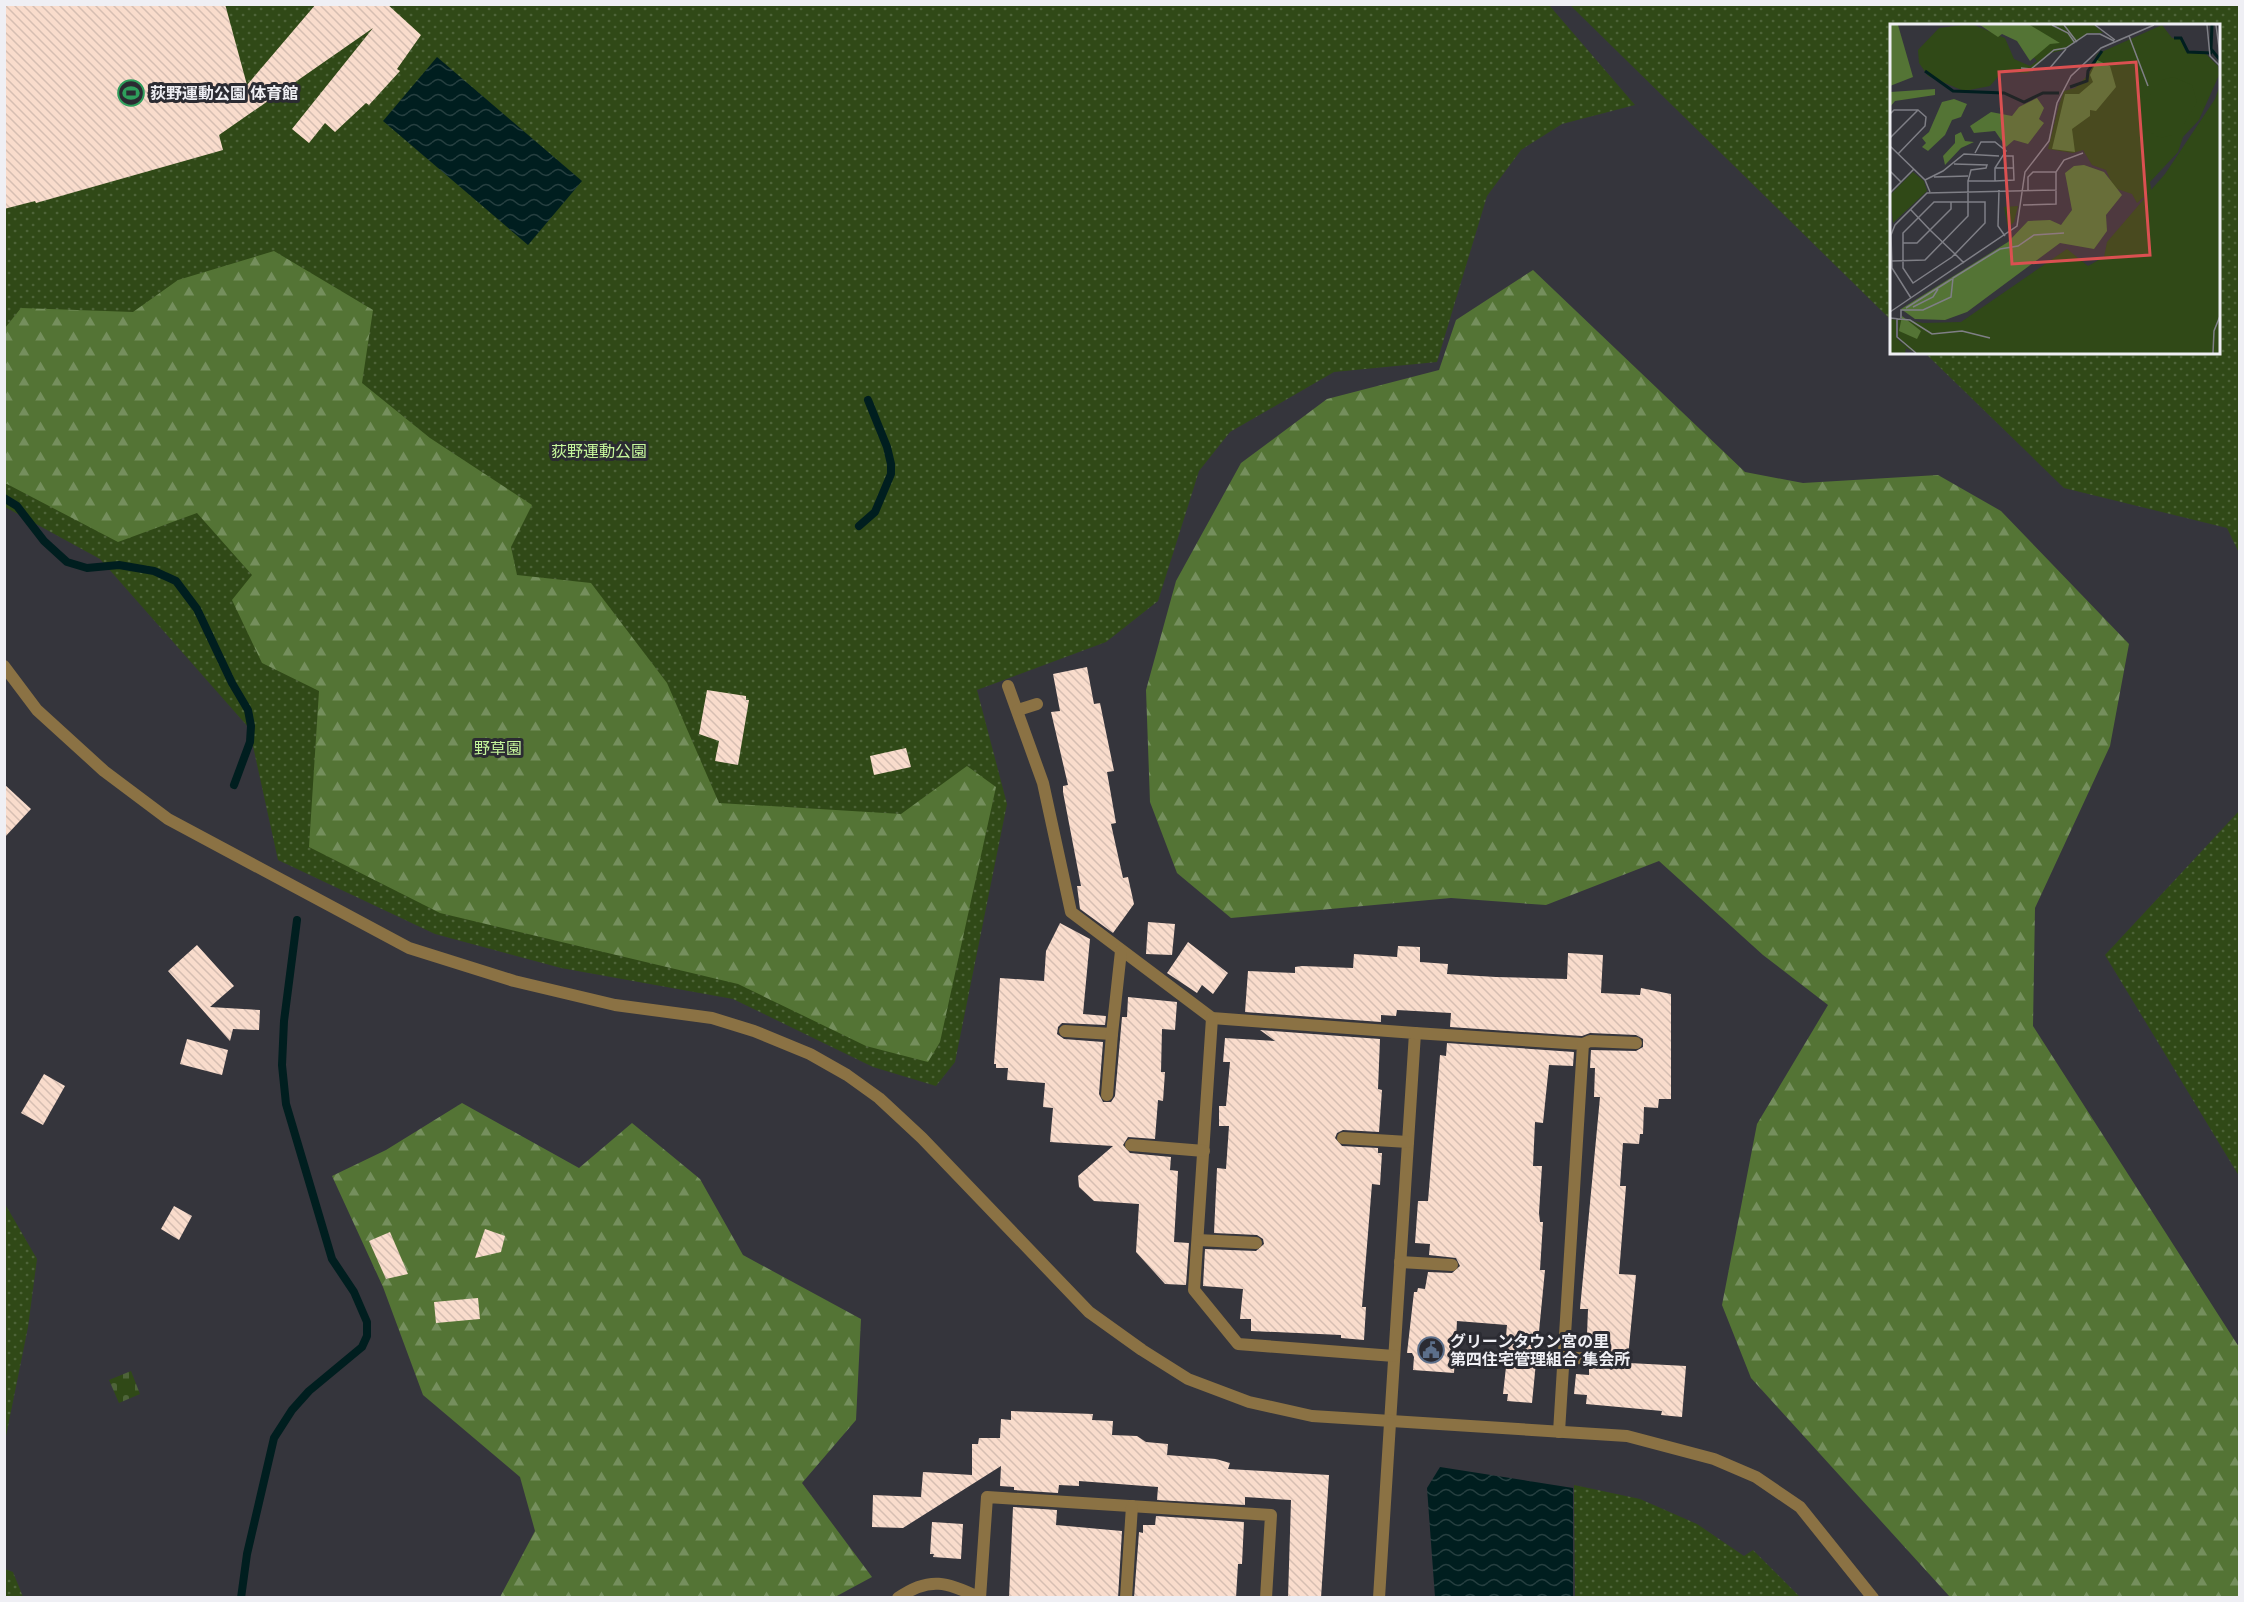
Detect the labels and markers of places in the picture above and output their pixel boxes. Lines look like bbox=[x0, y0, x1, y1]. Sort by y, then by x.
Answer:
sports icon: 荻野運動公園 体育館 bbox=[116, 78, 146, 108]
place label: 荻野運動公園 体育館 bbox=[150, 82, 298, 104]
place label: グリーンタウン宮の里 第四住宅管理組合 集会所 bbox=[1450, 1330, 1630, 1370]
public building icon: グリーンタウン宮の里 第四住宅管理組合 集会所 bbox=[1416, 1335, 1446, 1365]

